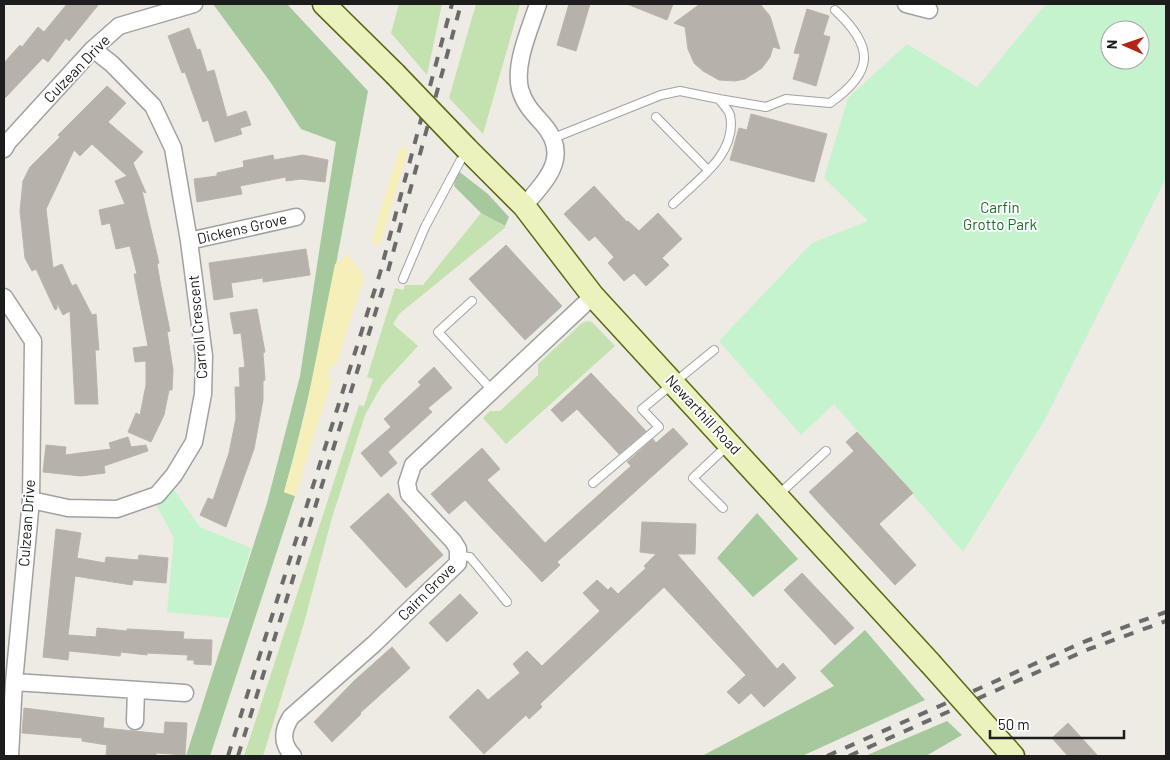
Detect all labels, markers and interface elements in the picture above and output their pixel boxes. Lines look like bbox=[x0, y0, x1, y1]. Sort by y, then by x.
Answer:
north arrow bbox=[1100, 20, 1150, 70]
street label: Culzean Drive bbox=[39, 31, 113, 106]
text: N bbox=[1103, 40, 1120, 49]
park label: Carfin Grotto Park bbox=[963, 198, 1037, 233]
street label: Dickens Grove bbox=[195, 209, 288, 247]
street label: Carroll Crescent bbox=[183, 274, 211, 380]
street label: Newarthill Road bbox=[662, 371, 745, 458]
street label: Culzean Drive bbox=[14, 479, 38, 567]
street label: Cairn Grove bbox=[394, 559, 459, 624]
scale bar bbox=[990, 708, 1124, 740]
text: 50 m bbox=[998, 715, 1030, 733]

